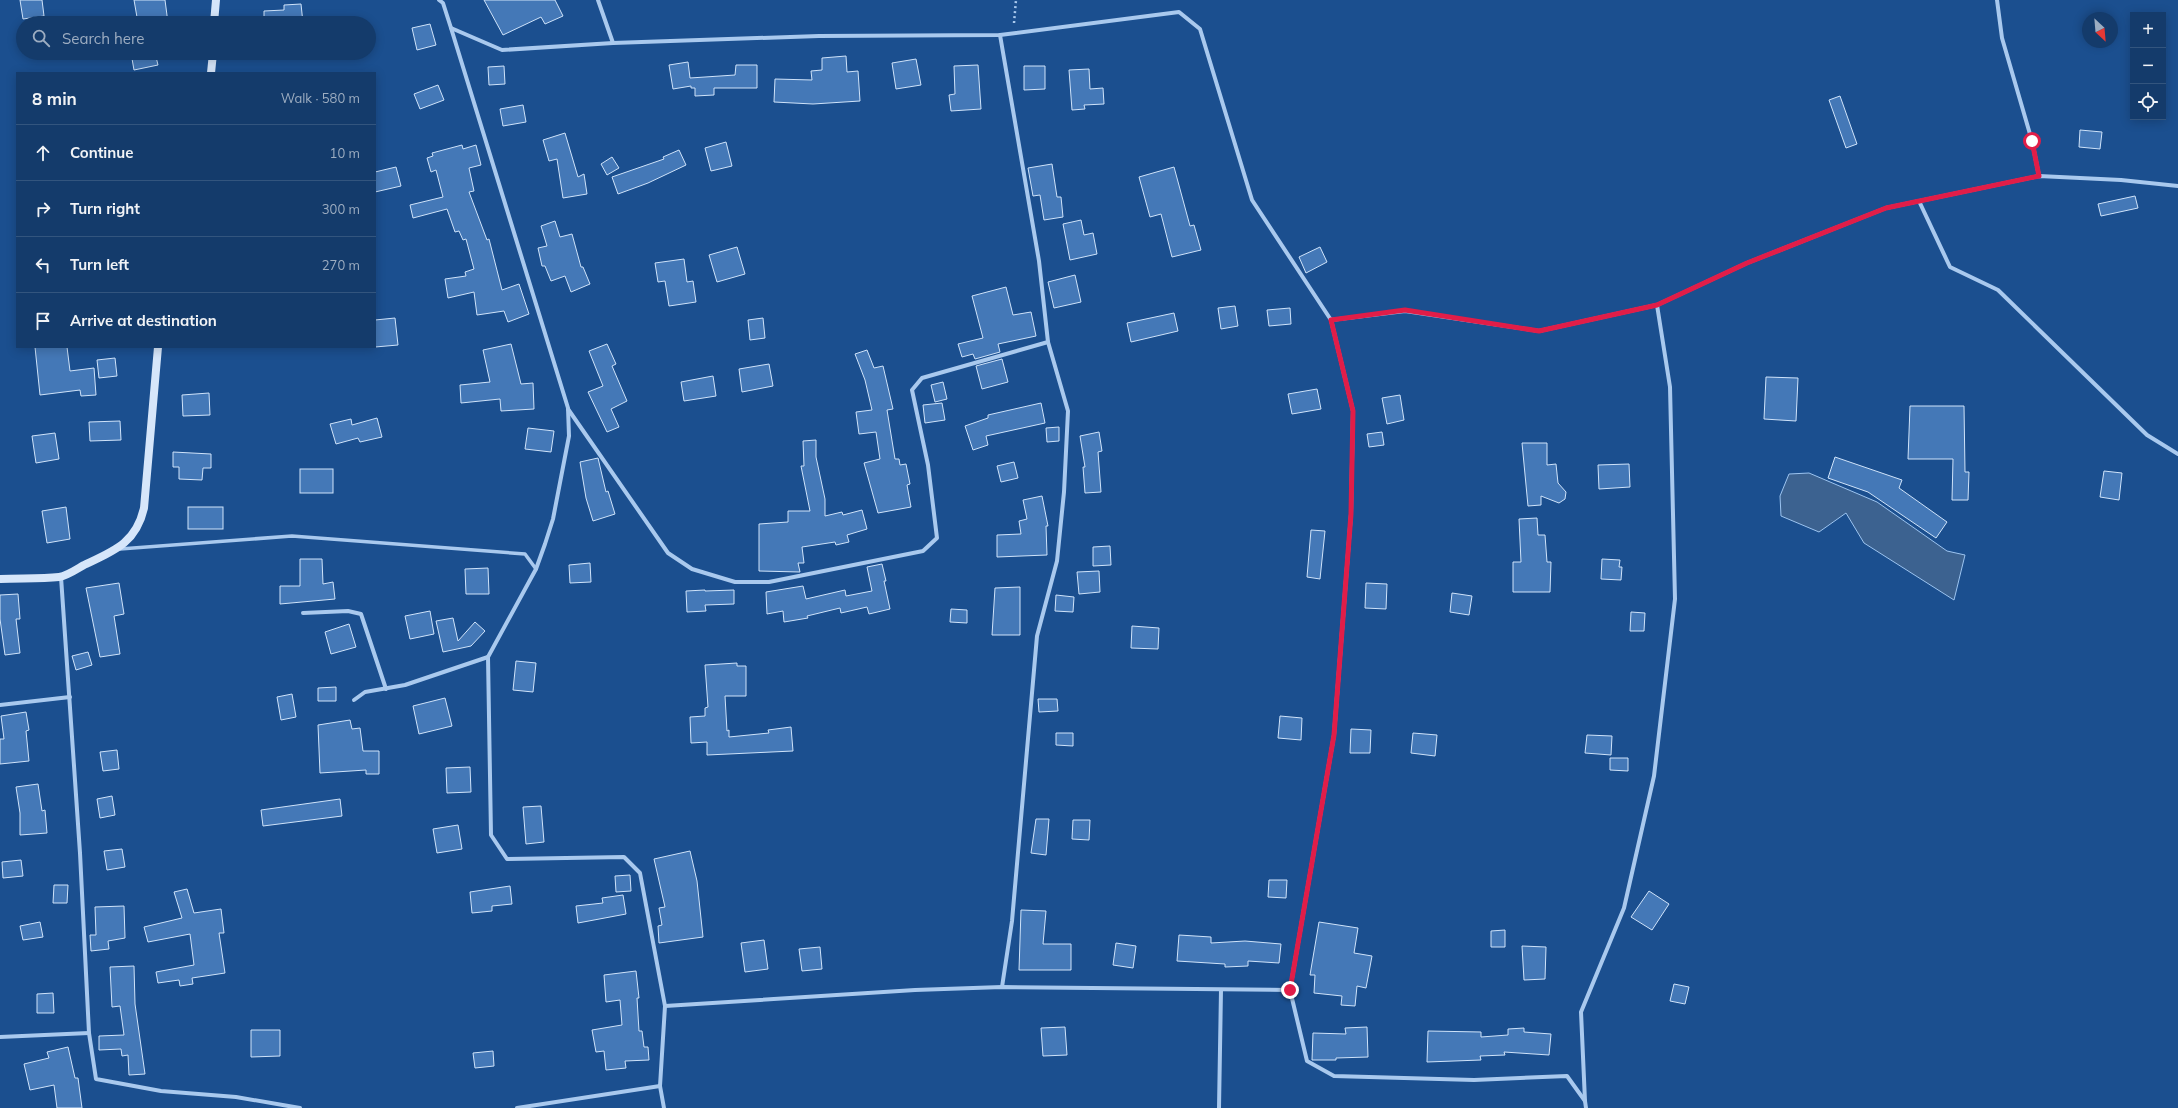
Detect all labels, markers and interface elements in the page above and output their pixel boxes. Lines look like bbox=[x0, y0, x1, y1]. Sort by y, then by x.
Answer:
north arrow bbox=[2082, 12, 2118, 48]
map controls bbox=[2130, 12, 2166, 120]
button: + bbox=[2130, 12, 2166, 48]
search box bbox=[16, 16, 376, 60]
icon: search bbox=[30, 27, 52, 49]
text: Search here bbox=[62, 29, 144, 48]
button: − bbox=[2130, 48, 2166, 84]
button: locate bbox=[2130, 84, 2166, 120]
text: 8 min bbox=[32, 88, 77, 109]
text: Walk · 580 m bbox=[281, 90, 360, 106]
route start bbox=[2023, 132, 2041, 150]
icon: ahead bbox=[32, 142, 54, 164]
text: Continue bbox=[70, 143, 133, 162]
text: 10 m bbox=[330, 145, 360, 161]
icon: right bbox=[32, 198, 54, 220]
text: Turn right bbox=[70, 199, 140, 218]
text: 300 m bbox=[322, 201, 360, 217]
icon: left bbox=[32, 254, 54, 276]
text: Turn left bbox=[70, 255, 129, 274]
text: 270 m bbox=[322, 257, 360, 273]
icon: arrive bbox=[32, 310, 54, 332]
text: Arrive at destination bbox=[70, 311, 217, 330]
route end bbox=[1281, 981, 1299, 999]

